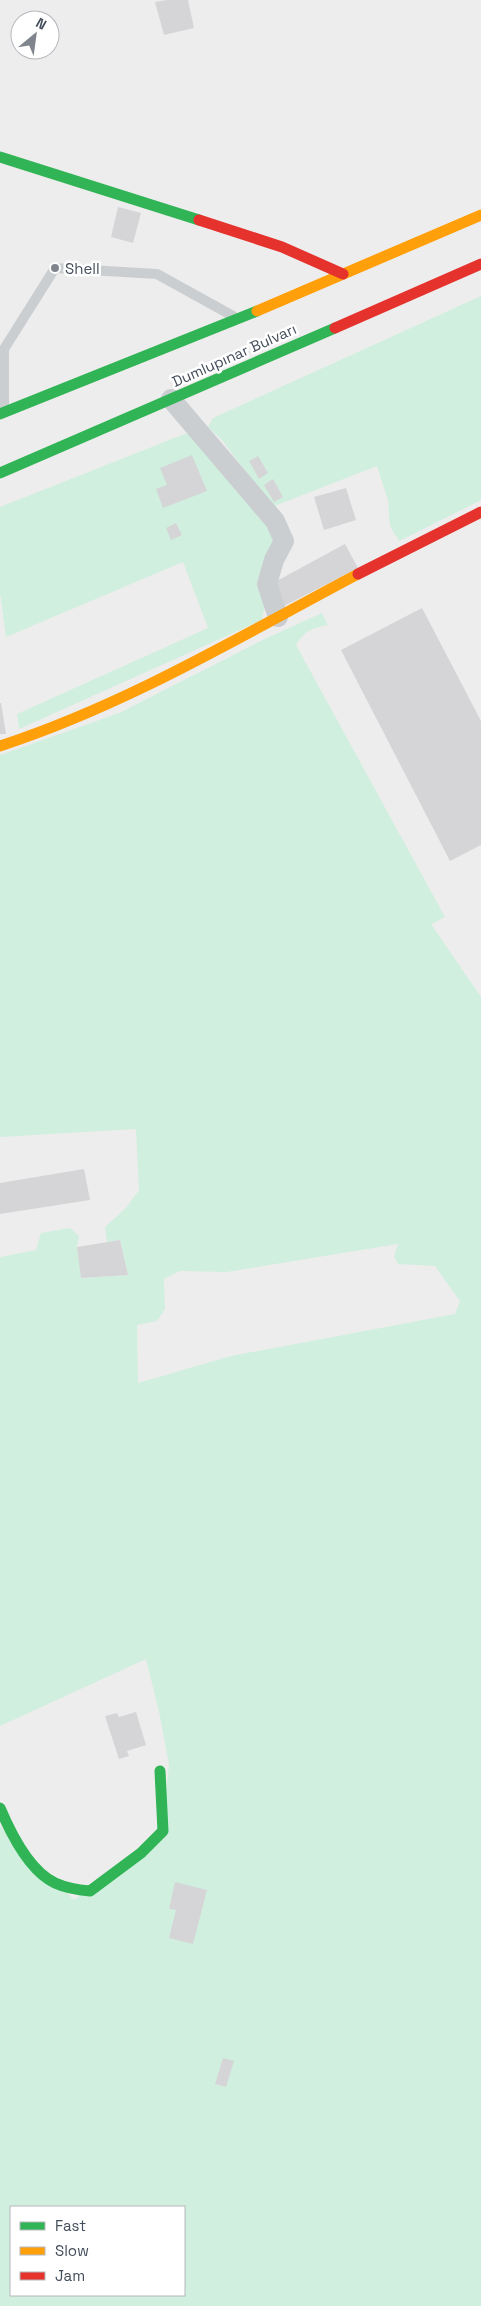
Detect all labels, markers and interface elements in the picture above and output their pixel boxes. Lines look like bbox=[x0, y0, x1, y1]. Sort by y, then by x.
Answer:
north arrow bbox=[10, 10, 60, 60]
text: N bbox=[33, 13, 50, 34]
place label: Shell bbox=[65, 259, 100, 278]
marker: Shell bbox=[49, 262, 61, 274]
street label: Dumlupınar Bulvarı bbox=[169, 319, 299, 391]
legend bbox=[10, 2206, 185, 2296]
text: Fast bbox=[55, 2216, 86, 2235]
text: Slow bbox=[55, 2241, 89, 2260]
text: Jam bbox=[55, 2266, 85, 2285]

